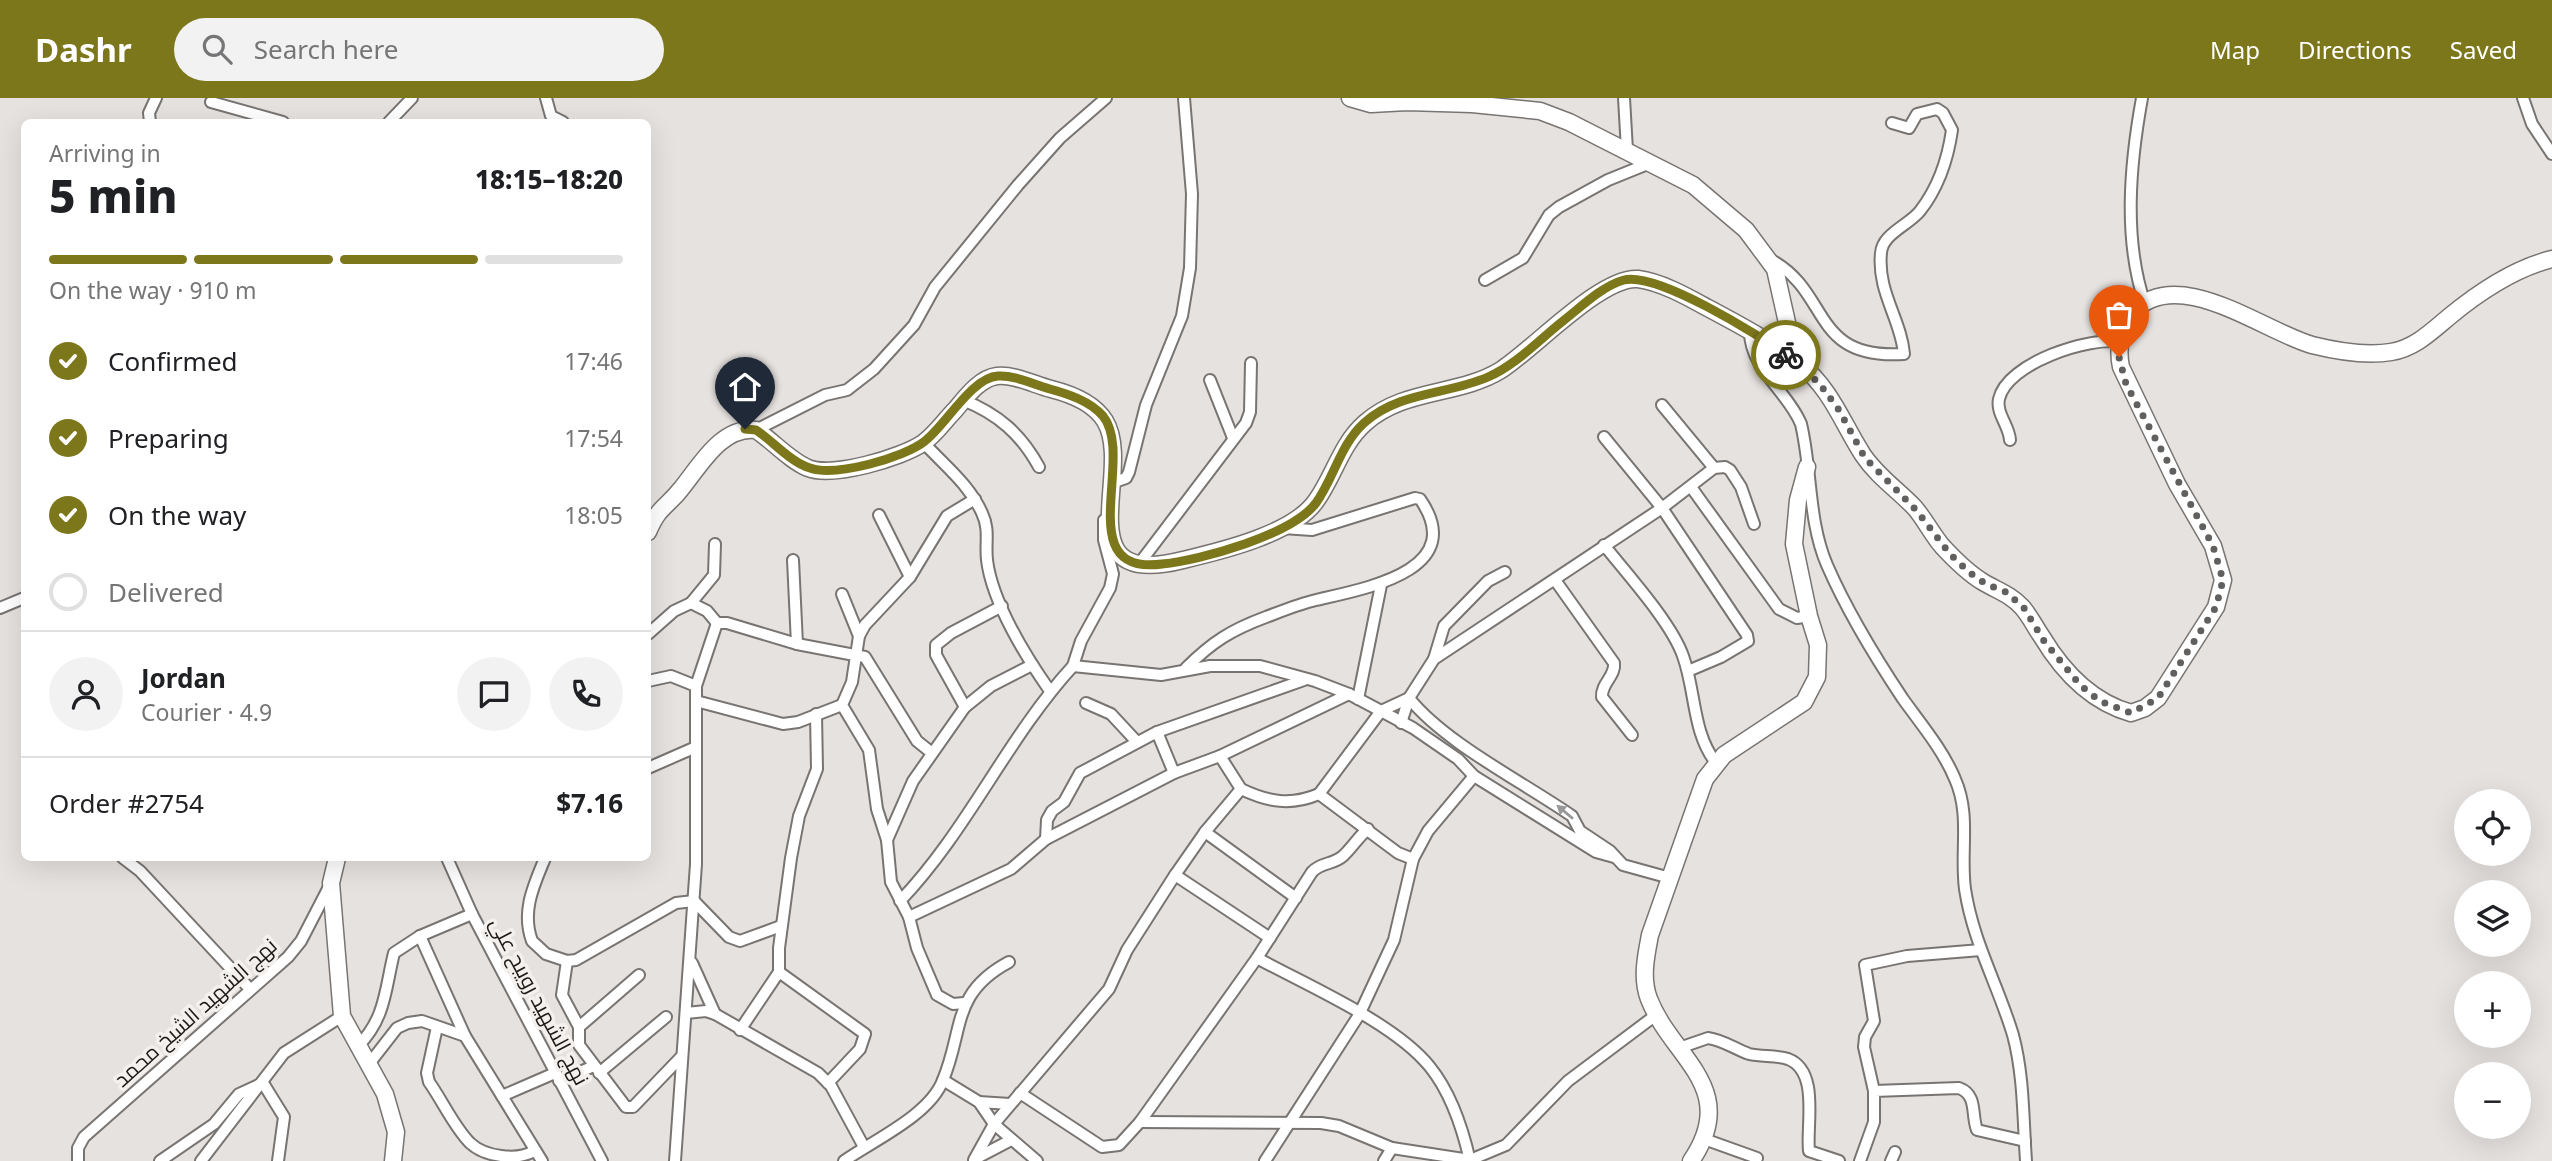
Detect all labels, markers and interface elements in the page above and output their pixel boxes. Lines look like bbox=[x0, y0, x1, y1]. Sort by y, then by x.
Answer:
search box bbox=[174, 18, 664, 81]
text: Dashr bbox=[35, 27, 132, 72]
icon: search bbox=[198, 30, 236, 68]
text: Search here bbox=[254, 31, 398, 67]
text: Map bbox=[2210, 33, 2260, 66]
text: Directions bbox=[2298, 33, 2412, 66]
text: Saved bbox=[2450, 33, 2517, 66]
text: Arriving in bbox=[49, 137, 161, 169]
text: 18:15–18:20 bbox=[475, 161, 623, 197]
text: 5 min bbox=[49, 164, 178, 226]
text: On the way · 910 m bbox=[49, 274, 256, 306]
pin bbox=[2089, 285, 2149, 357]
icon: bag bbox=[2100, 296, 2138, 334]
courier bbox=[1751, 320, 1821, 390]
icon: bike bbox=[1767, 336, 1805, 374]
icon: check bbox=[49, 342, 87, 380]
text: Confirmed bbox=[108, 343, 238, 379]
text: 17:46 bbox=[564, 345, 623, 377]
pin bbox=[715, 357, 775, 429]
icon: home bbox=[726, 368, 764, 406]
icon: check bbox=[49, 419, 87, 457]
text: Preparing bbox=[108, 420, 229, 456]
text: 17:54 bbox=[564, 422, 623, 454]
icon: check bbox=[49, 496, 87, 534]
text: On the way bbox=[108, 497, 246, 533]
text: 18:05 bbox=[564, 499, 623, 531]
text: Delivered bbox=[108, 574, 224, 610]
button: person bbox=[49, 657, 123, 731]
button: chat bbox=[457, 657, 531, 731]
button: phone bbox=[549, 657, 623, 731]
text: Jordan bbox=[141, 660, 226, 696]
text: Courier · 4.9 bbox=[141, 696, 272, 728]
text: Order #2754 bbox=[49, 785, 204, 821]
text: $7.16 bbox=[556, 785, 623, 821]
map controls bbox=[2454, 789, 2531, 1139]
button: locate bbox=[2454, 789, 2531, 866]
one-way arrow bbox=[1556, 805, 1573, 820]
button: layers bbox=[2454, 880, 2531, 957]
street label: نهج الشهيد رويبح علي bbox=[481, 912, 596, 1091]
street label: نهج الشهيد الشيخ محمد bbox=[108, 931, 283, 1093]
button: + bbox=[2454, 971, 2531, 1048]
button: − bbox=[2454, 1062, 2531, 1139]

